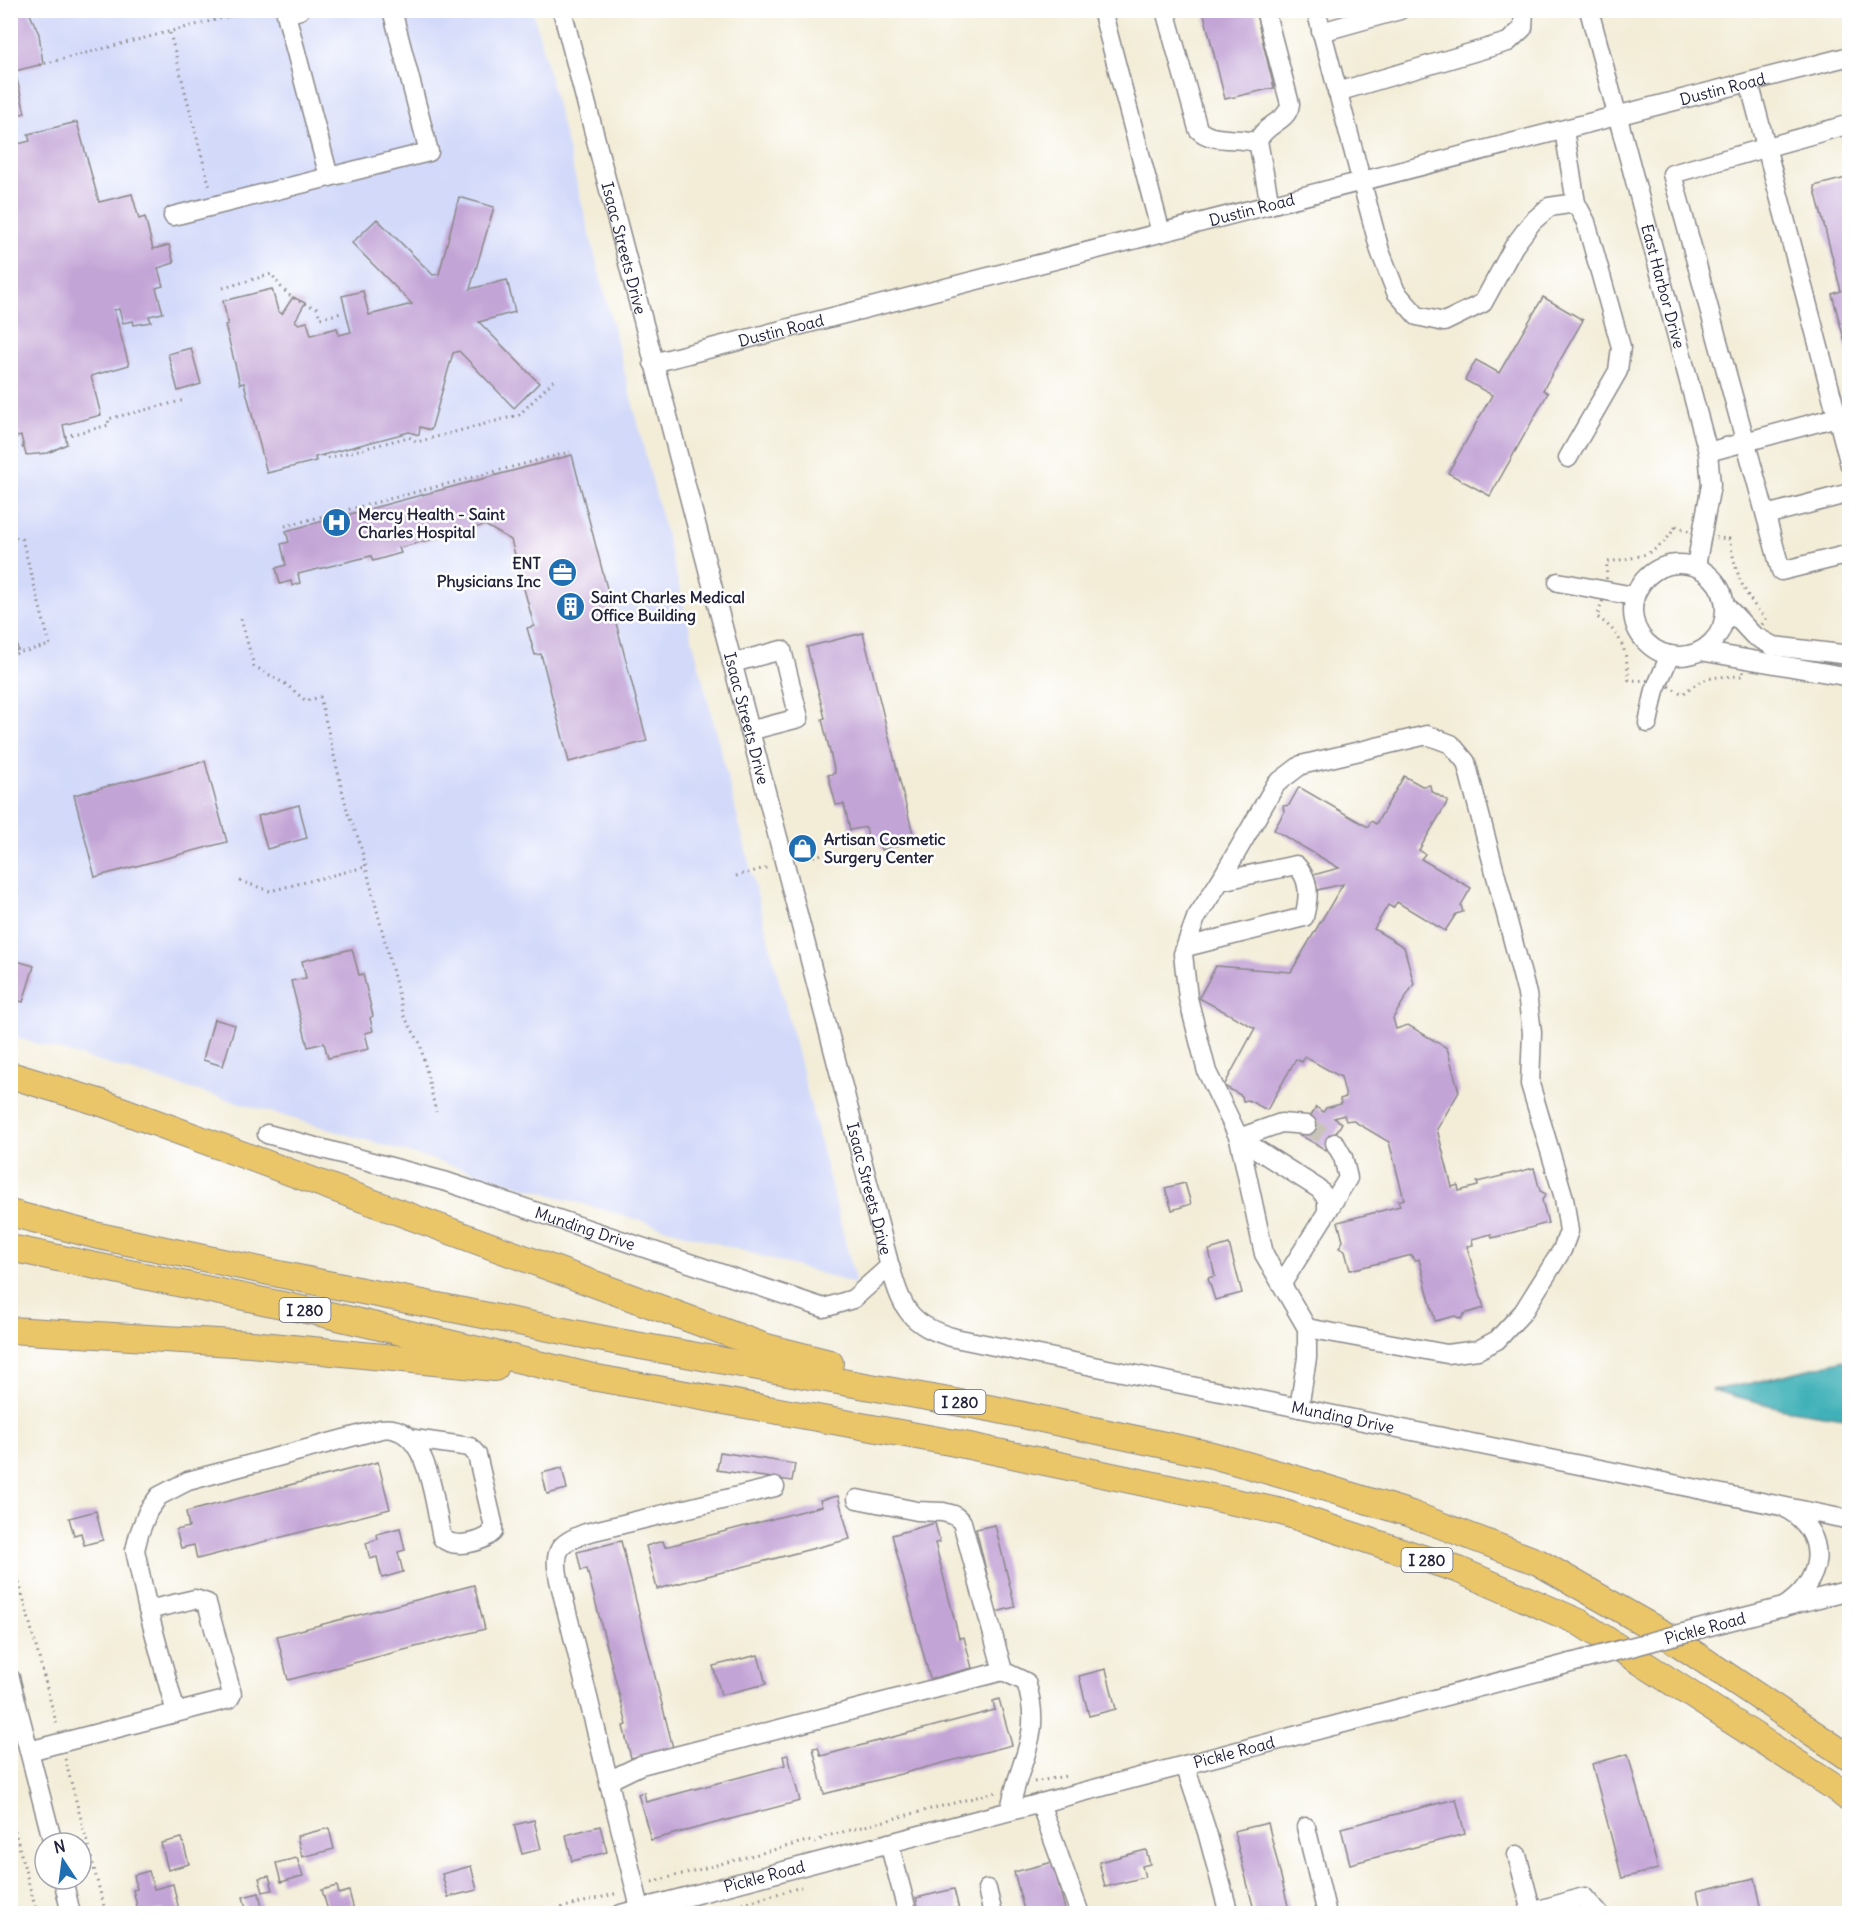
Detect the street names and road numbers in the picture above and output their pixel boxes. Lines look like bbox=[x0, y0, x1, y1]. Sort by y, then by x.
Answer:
street label: Dustin Road bbox=[1677, 68, 1767, 109]
street label: Isaac Streets Drive bbox=[597, 180, 651, 316]
street label: Dustin Road bbox=[1207, 189, 1297, 230]
street label: East Harbor Drive bbox=[1637, 222, 1690, 351]
street label: Dustin Road bbox=[736, 310, 826, 351]
street label: Isaac Streets Drive bbox=[720, 650, 774, 787]
street label: Isaac Streets Drive bbox=[843, 1120, 896, 1257]
street label: Munding Drive bbox=[533, 1202, 638, 1254]
road number: I 280 bbox=[280, 1298, 330, 1322]
road number: I 280 bbox=[934, 1390, 986, 1414]
street label: Munding Drive bbox=[1290, 1397, 1396, 1437]
road number: I 280 bbox=[1402, 1548, 1452, 1572]
street label: Pickle Road bbox=[1662, 1608, 1748, 1648]
street label: Pickle Road bbox=[1191, 1732, 1277, 1772]
street label: Pickle Road bbox=[721, 1856, 807, 1896]

